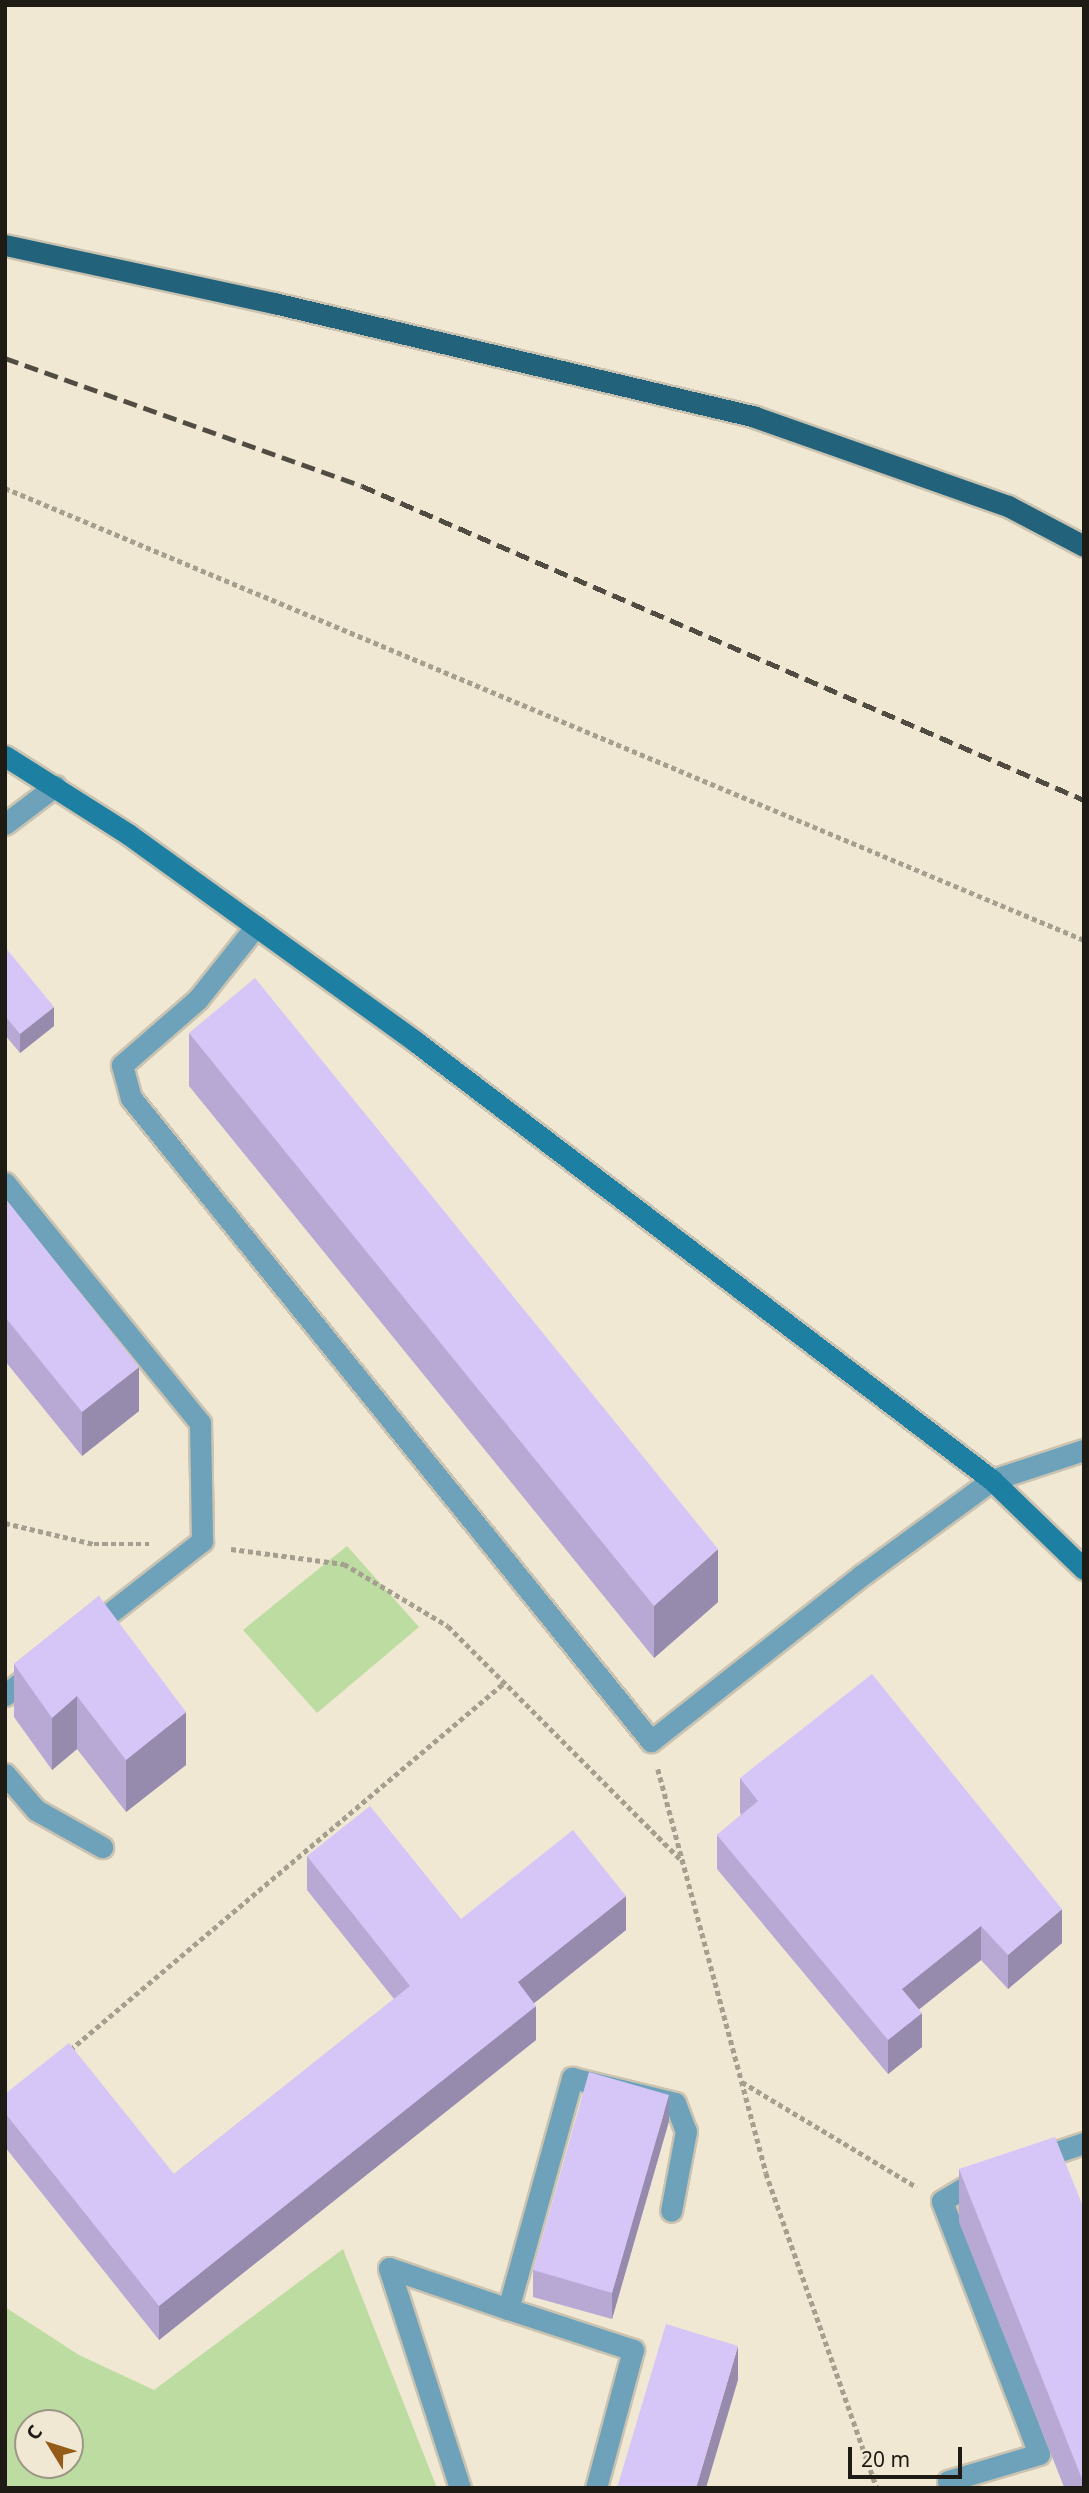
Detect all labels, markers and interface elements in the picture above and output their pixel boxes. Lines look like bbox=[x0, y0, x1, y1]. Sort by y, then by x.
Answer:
north arrow bbox=[14, 2409, 84, 2479]
text: С bbox=[20, 2419, 48, 2445]
scale bar bbox=[851, 2434, 965, 2478]
text: 20 m bbox=[861, 2445, 910, 2473]

